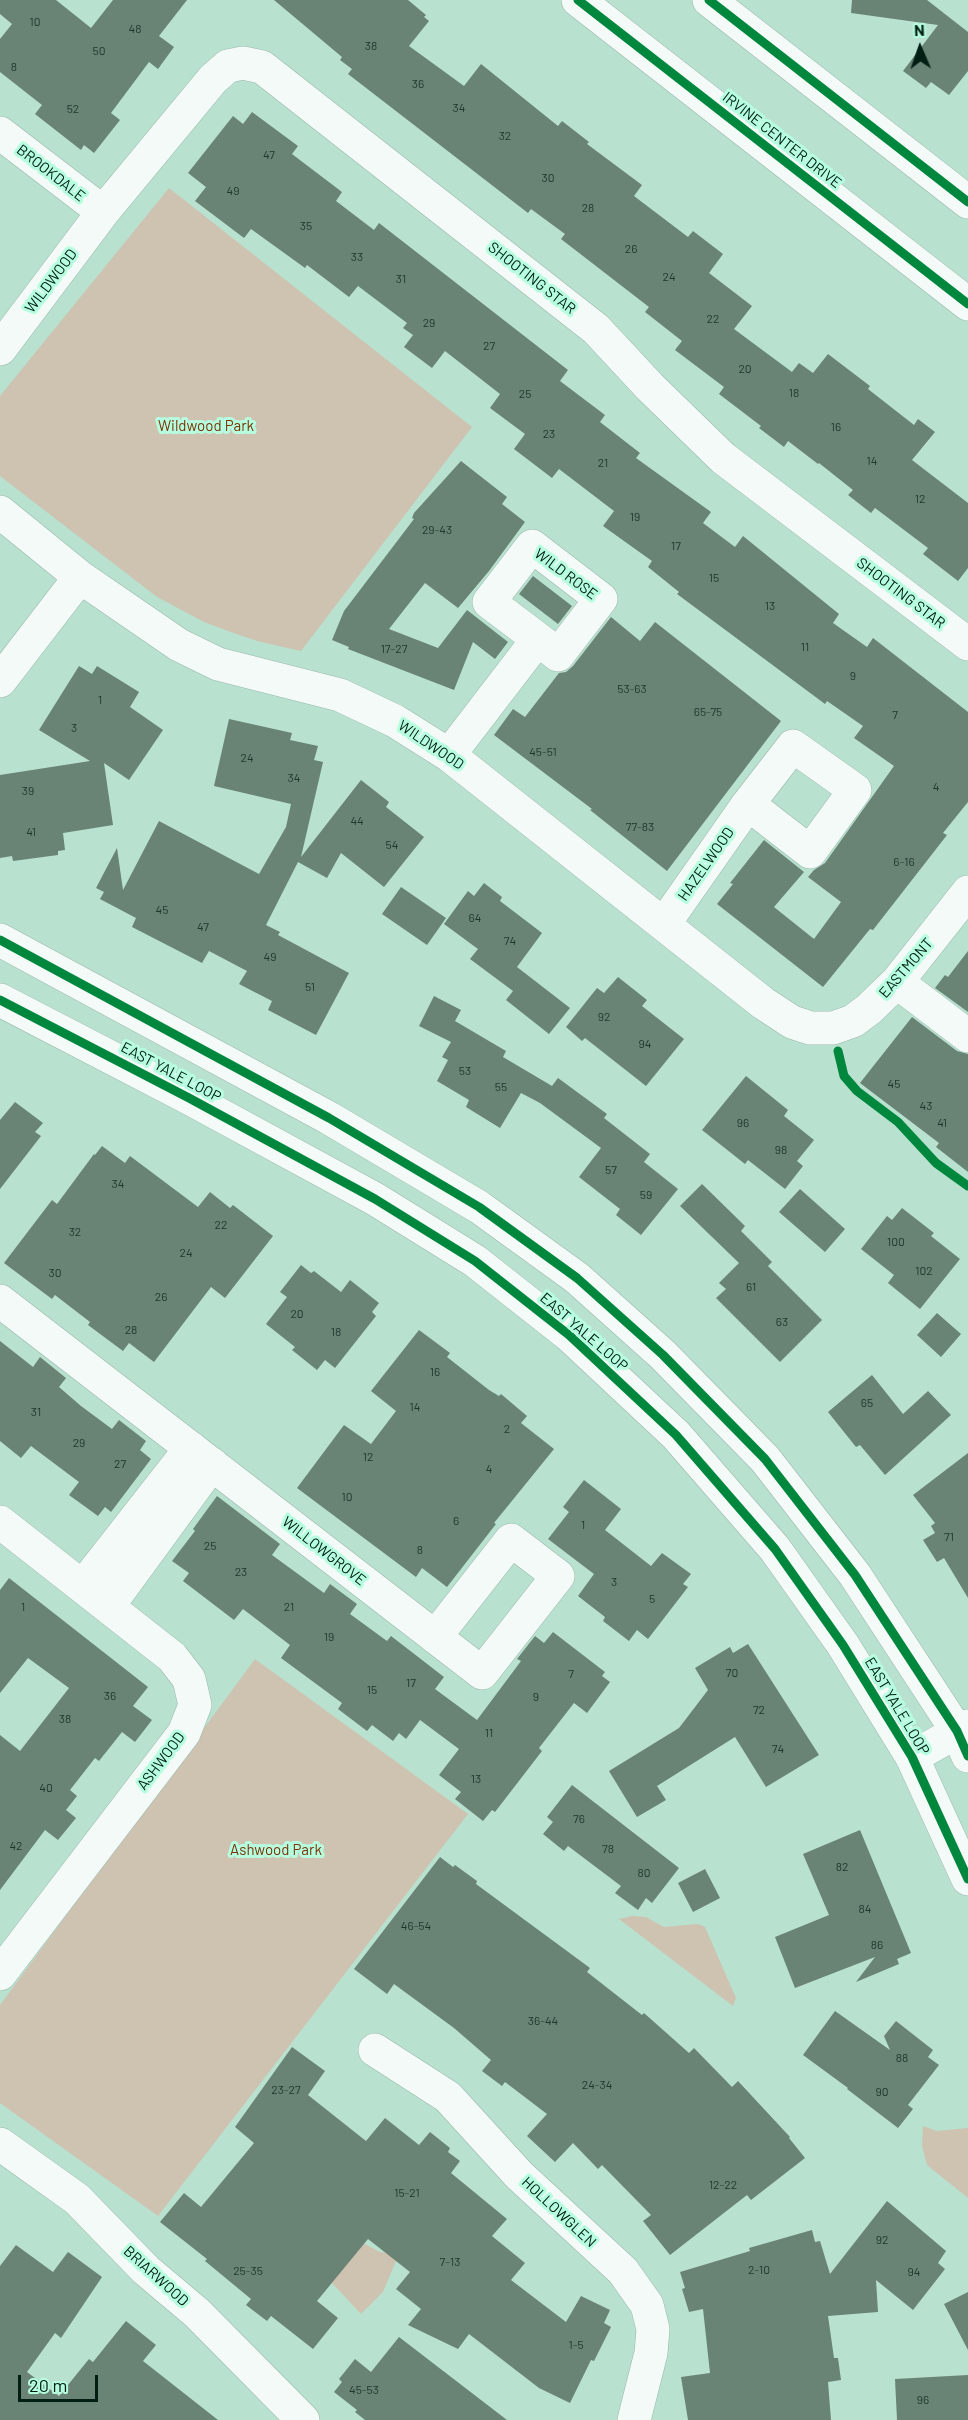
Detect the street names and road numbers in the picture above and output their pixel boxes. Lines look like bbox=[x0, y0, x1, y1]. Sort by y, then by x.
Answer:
street label: IRVINE CENTER DRIVE bbox=[719, 88, 845, 192]
street label: BROOKDALE bbox=[13, 141, 89, 205]
street label: SHOOTING STAR bbox=[485, 238, 579, 318]
street label: WILDWOOD bbox=[21, 246, 81, 316]
street label: WILD ROSE bbox=[531, 544, 601, 604]
street label: SHOOTING STAR bbox=[853, 554, 949, 632]
street label: WILDWOOD bbox=[395, 716, 467, 774]
street label: HAZELWOOD bbox=[674, 824, 738, 904]
street label: EASTMONT bbox=[875, 934, 937, 1002]
street label: EAST YALE LOOP bbox=[118, 1038, 224, 1106]
street label: EAST YALE LOOP bbox=[536, 1289, 632, 1375]
street label: WILLOWGROVE bbox=[279, 1513, 369, 1589]
street label: EAST YALE LOOP bbox=[861, 1654, 933, 1758]
street label: ASHWOOD bbox=[133, 1728, 189, 1794]
street label: HOLLOWGLEN bbox=[518, 2173, 600, 2251]
street label: BRIARWOOD bbox=[120, 2242, 192, 2310]

